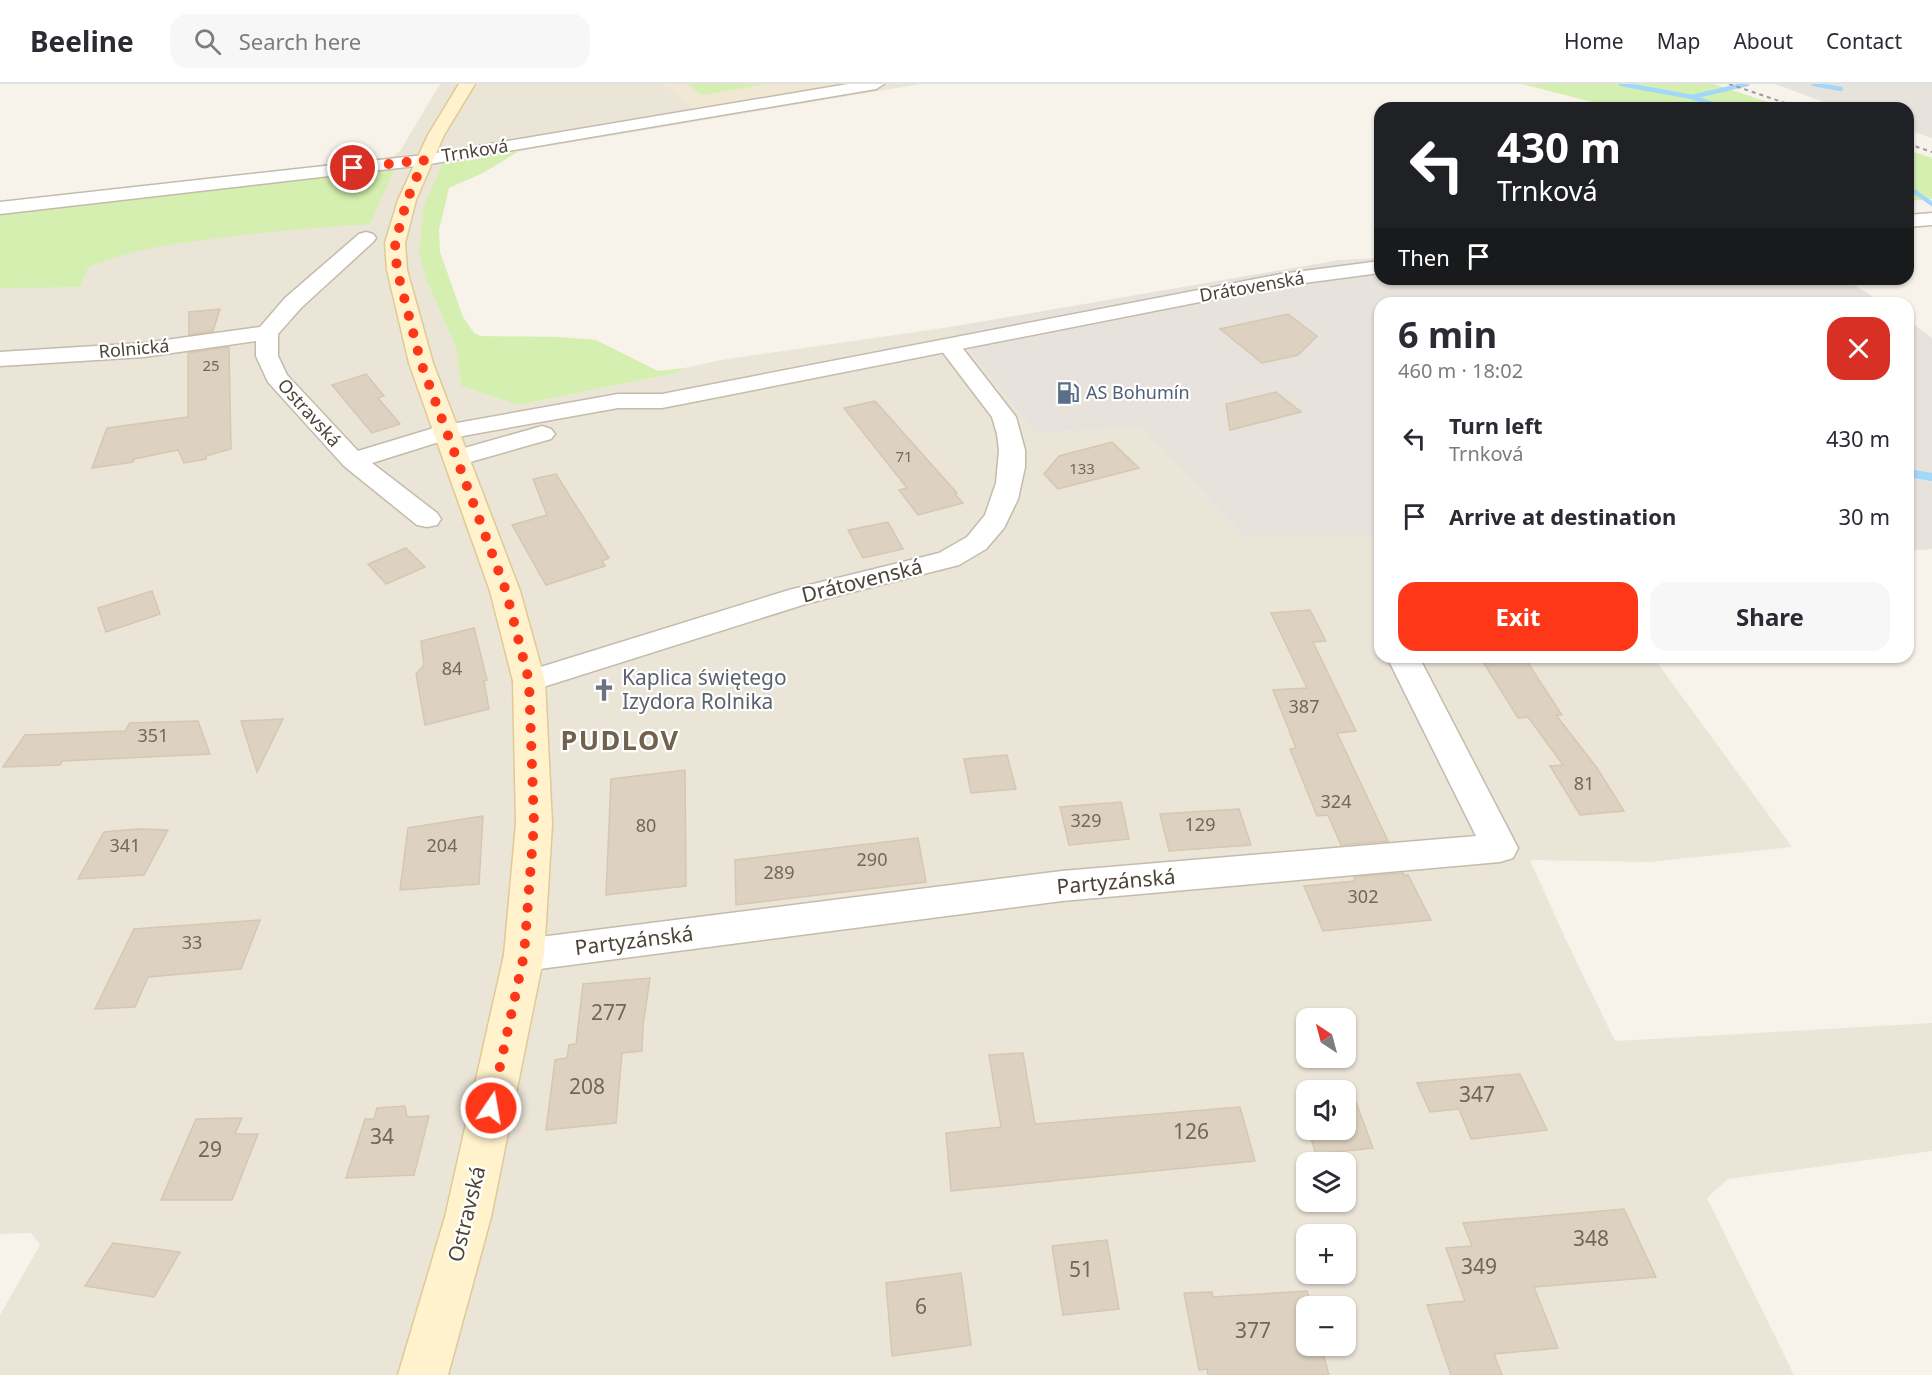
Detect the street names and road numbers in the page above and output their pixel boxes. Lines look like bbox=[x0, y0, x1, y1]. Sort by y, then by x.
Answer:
street label: Trnková bbox=[440, 133, 510, 167]
street label: Drátovenská bbox=[1198, 265, 1306, 307]
street label: Rolnická bbox=[98, 333, 170, 363]
street label: Ostravská bbox=[273, 373, 347, 452]
street label: Drátovenská bbox=[798, 551, 925, 609]
street label: Partyzánská bbox=[1055, 862, 1176, 900]
street label: Partyzánská bbox=[573, 919, 695, 961]
street label: Ostravská bbox=[441, 1163, 491, 1265]

